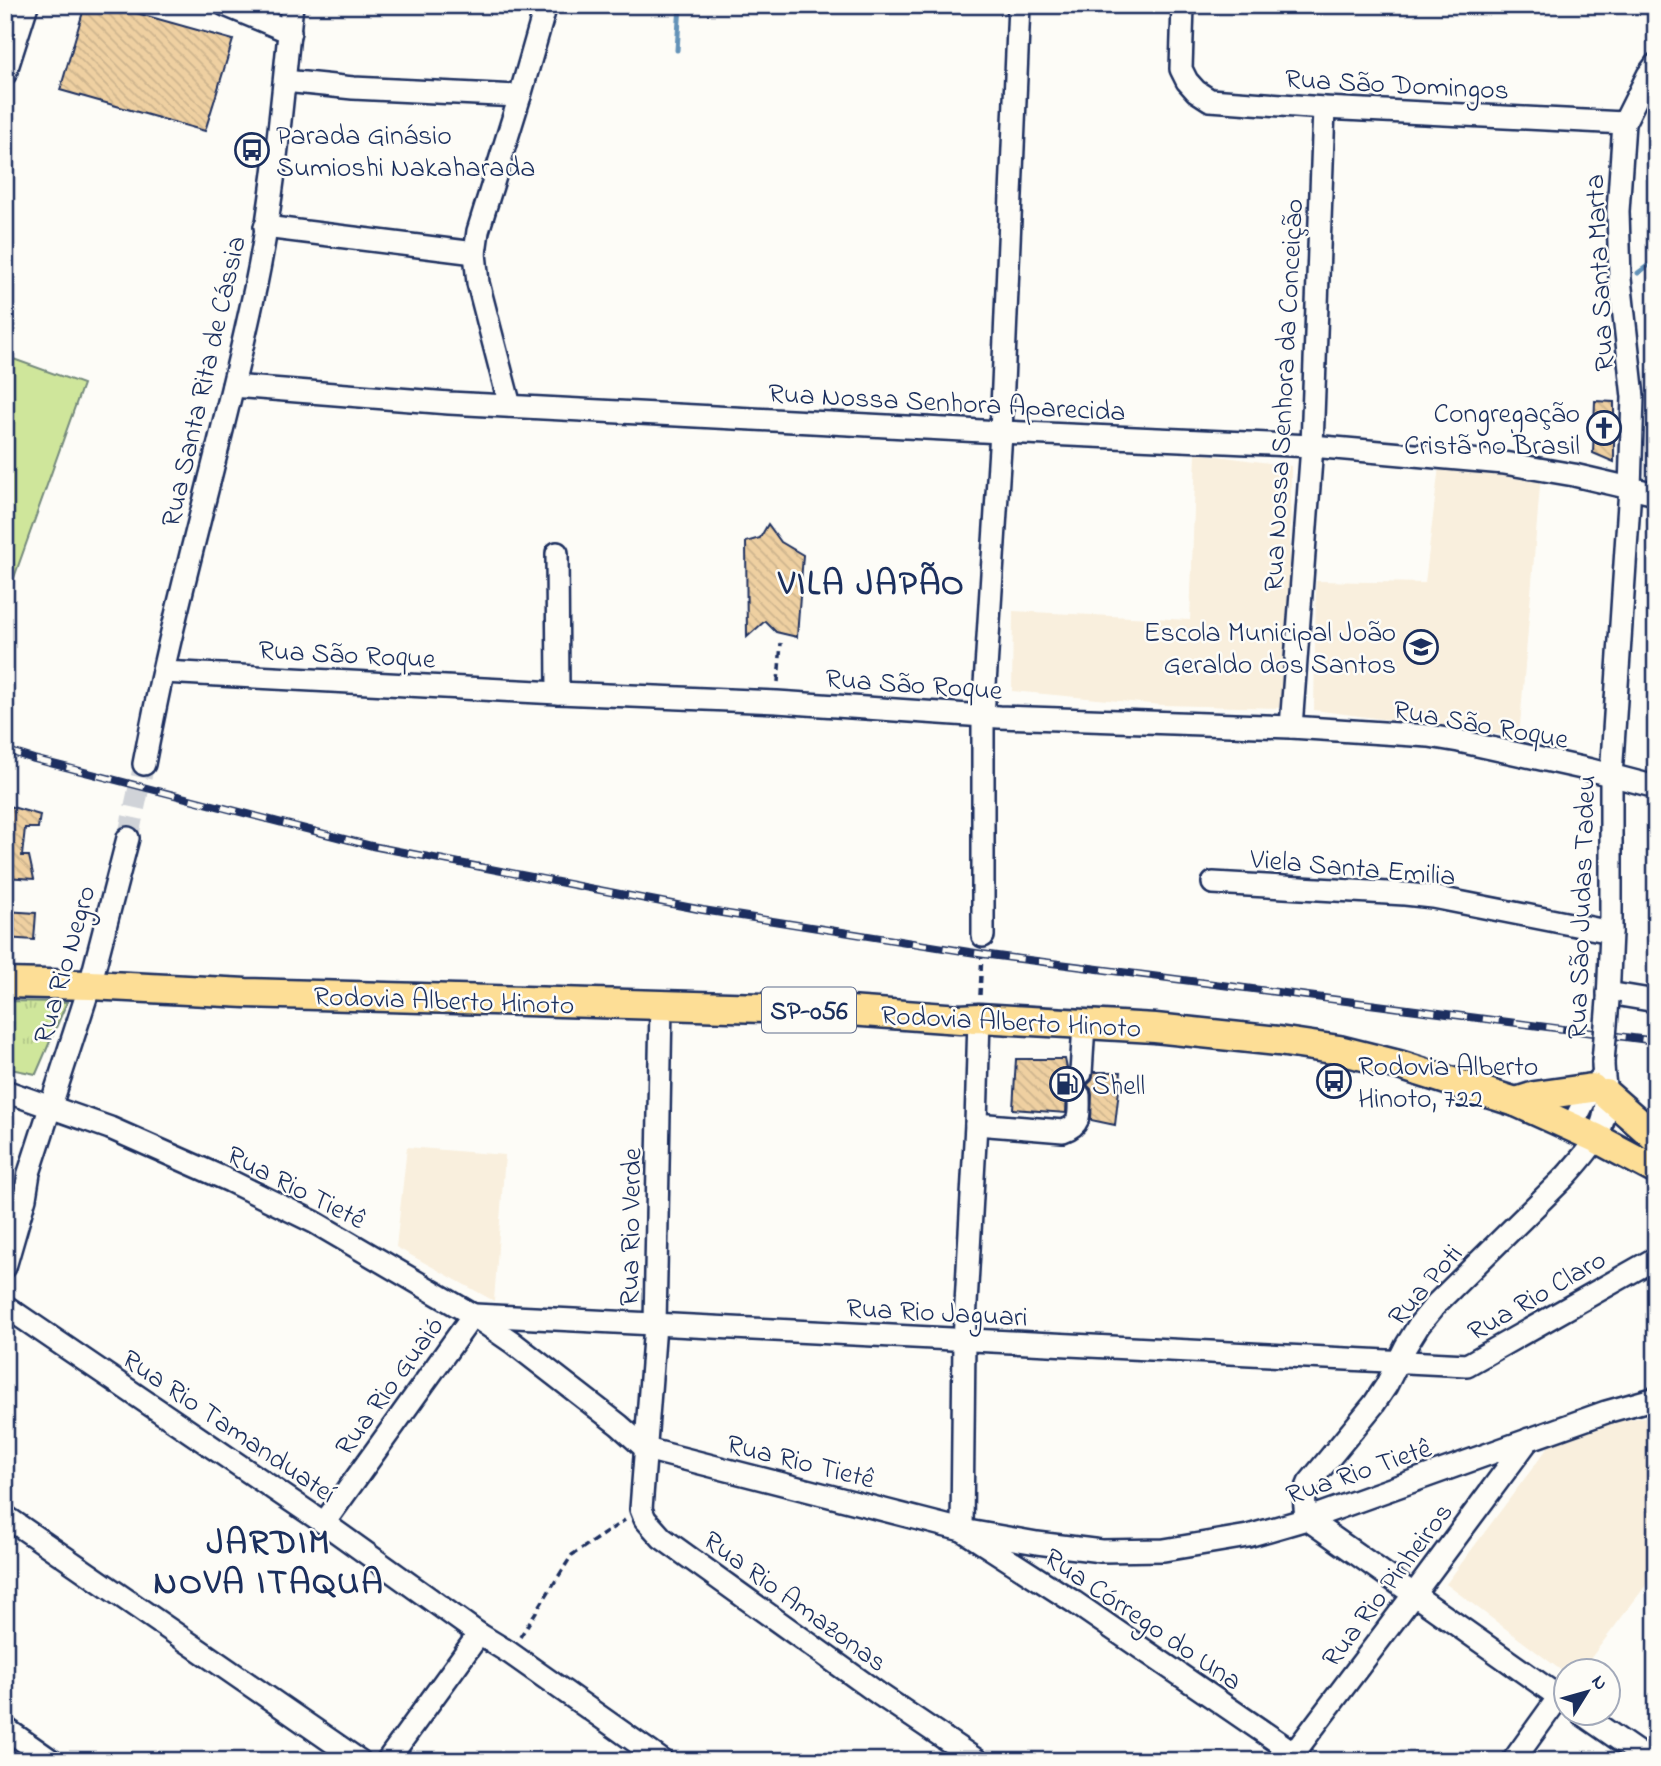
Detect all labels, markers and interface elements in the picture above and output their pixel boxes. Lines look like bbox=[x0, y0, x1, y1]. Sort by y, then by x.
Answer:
street label: Rua São Domingos bbox=[1284, 60, 1510, 113]
place label: Parada Ginásio Sumioshi Nakaharada bbox=[276, 117, 535, 190]
bus stop icon: Parada Ginásio Sumioshi Nakaharada bbox=[233, 131, 271, 169]
street label: Rua Santa Marta bbox=[1576, 173, 1627, 372]
street label: Rua Nossa Senhora da Conceição bbox=[1255, 198, 1316, 593]
street label: Rua Santa Rita de Cássia bbox=[152, 232, 259, 531]
street label: Rua Nossa Senhora Aparecida bbox=[767, 375, 1127, 434]
place label: Congregação Cristã no Brasil bbox=[1404, 395, 1580, 468]
church icon: Congregação Cristã no Brasil bbox=[1585, 409, 1623, 447]
district label: VILA JAPÃO bbox=[777, 560, 966, 611]
place label: Escola Municipal João Geraldo dos Santos bbox=[1144, 614, 1396, 687]
school or university icon: Escola Municipal João Geraldo dos Santos bbox=[1402, 628, 1440, 666]
street label: Rua São Roque bbox=[257, 631, 437, 682]
street label: Rua São Roque bbox=[824, 660, 1004, 713]
street label: Rua São Roque bbox=[1389, 691, 1572, 762]
street label: Rua São Judas Tadeu bbox=[1558, 774, 1609, 1040]
street label: Viela Santa Emilia bbox=[1247, 840, 1457, 899]
street label: Rua Rio Negro bbox=[24, 881, 109, 1049]
street label: Rodovia Alberto Hinoto bbox=[313, 977, 575, 1028]
road number: SP-056 bbox=[762, 987, 856, 1032]
street label: Rodovia Alberto Hinoto bbox=[879, 996, 1142, 1051]
place label: Rodovia Alberto Hinoto, 722 bbox=[1358, 1048, 1538, 1121]
bus stop icon: Rodovia Alberto Hinoto, 722 bbox=[1315, 1062, 1353, 1100]
fuel station icon: Shell bbox=[1048, 1065, 1086, 1103]
place label: Shell bbox=[1092, 1067, 1145, 1108]
street label: Rua Rio Tietê bbox=[219, 1137, 372, 1242]
street label: Rua Rio Verde bbox=[611, 1147, 654, 1307]
street label: Rua Poti bbox=[1379, 1236, 1474, 1336]
street label: Rua Rio Claro bbox=[1461, 1241, 1615, 1353]
street label: Rua Rio Jaguari bbox=[845, 1289, 1029, 1340]
street label: Rua Rio Guaió bbox=[326, 1309, 456, 1465]
street label: Rua Rio Tamanduateí bbox=[112, 1341, 344, 1515]
street label: Rua Rio Tietê bbox=[722, 1425, 879, 1502]
street label: Rua Rio Tietê bbox=[1281, 1429, 1438, 1517]
street label: Rua Rio Pinheiros bbox=[1313, 1495, 1465, 1677]
district label: JARDIM NOVA ITAQUA bbox=[153, 1519, 385, 1610]
street label: Rua Rio Amazonas bbox=[693, 1522, 895, 1684]
street label: Rua Córrego do Una bbox=[1035, 1539, 1249, 1703]
north arrow bbox=[1552, 1658, 1622, 1728]
text: N bbox=[1584, 1670, 1613, 1697]

